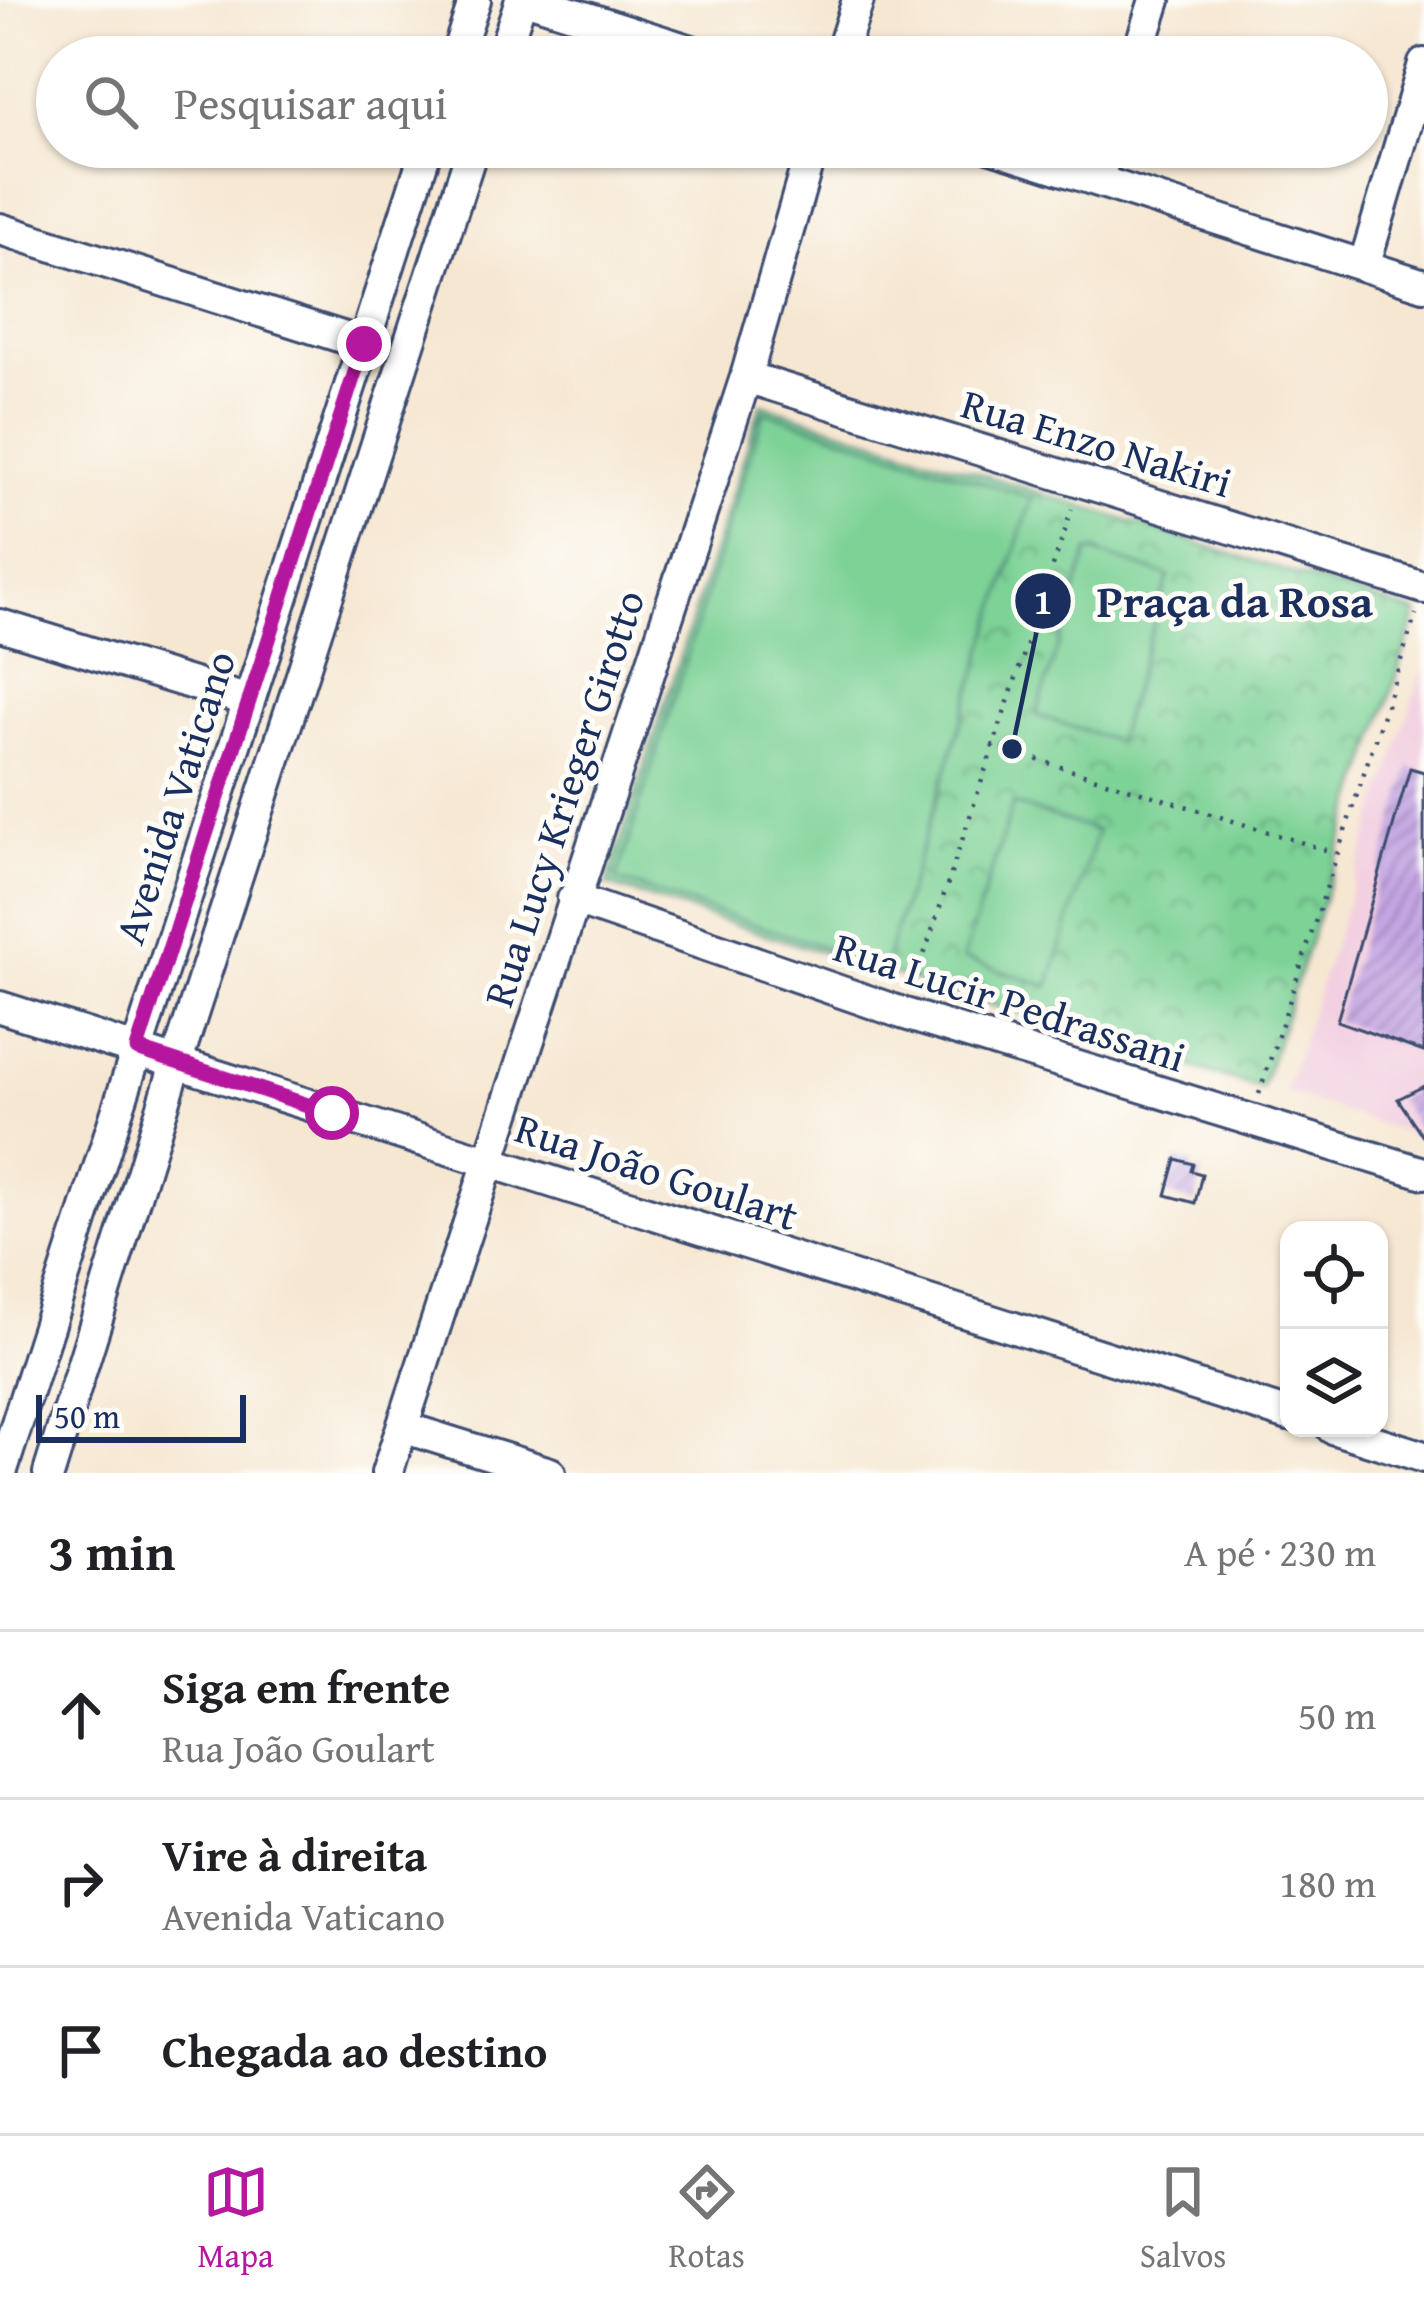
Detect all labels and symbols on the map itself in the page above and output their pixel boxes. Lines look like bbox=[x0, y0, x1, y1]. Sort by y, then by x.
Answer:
route end bbox=[337, 317, 391, 371]
street label: Rua Enzo Nakiri bbox=[954, 372, 1240, 512]
callout: Praça da Rosa bbox=[1013, 561, 1397, 642]
text: Praça da Rosa bbox=[1097, 568, 1373, 633]
text: 1 bbox=[1034, 574, 1052, 627]
street label: Rua Lucy Krieger Girotto bbox=[467, 582, 659, 1014]
street label: Avenida Vaticano bbox=[98, 643, 250, 951]
street label: Rua Lucir Pedrassani bbox=[826, 915, 1194, 1087]
route start bbox=[305, 1086, 359, 1140]
street label: Rua João Goulart bbox=[508, 1097, 806, 1245]
scale bar bbox=[36, 1389, 246, 1442]

